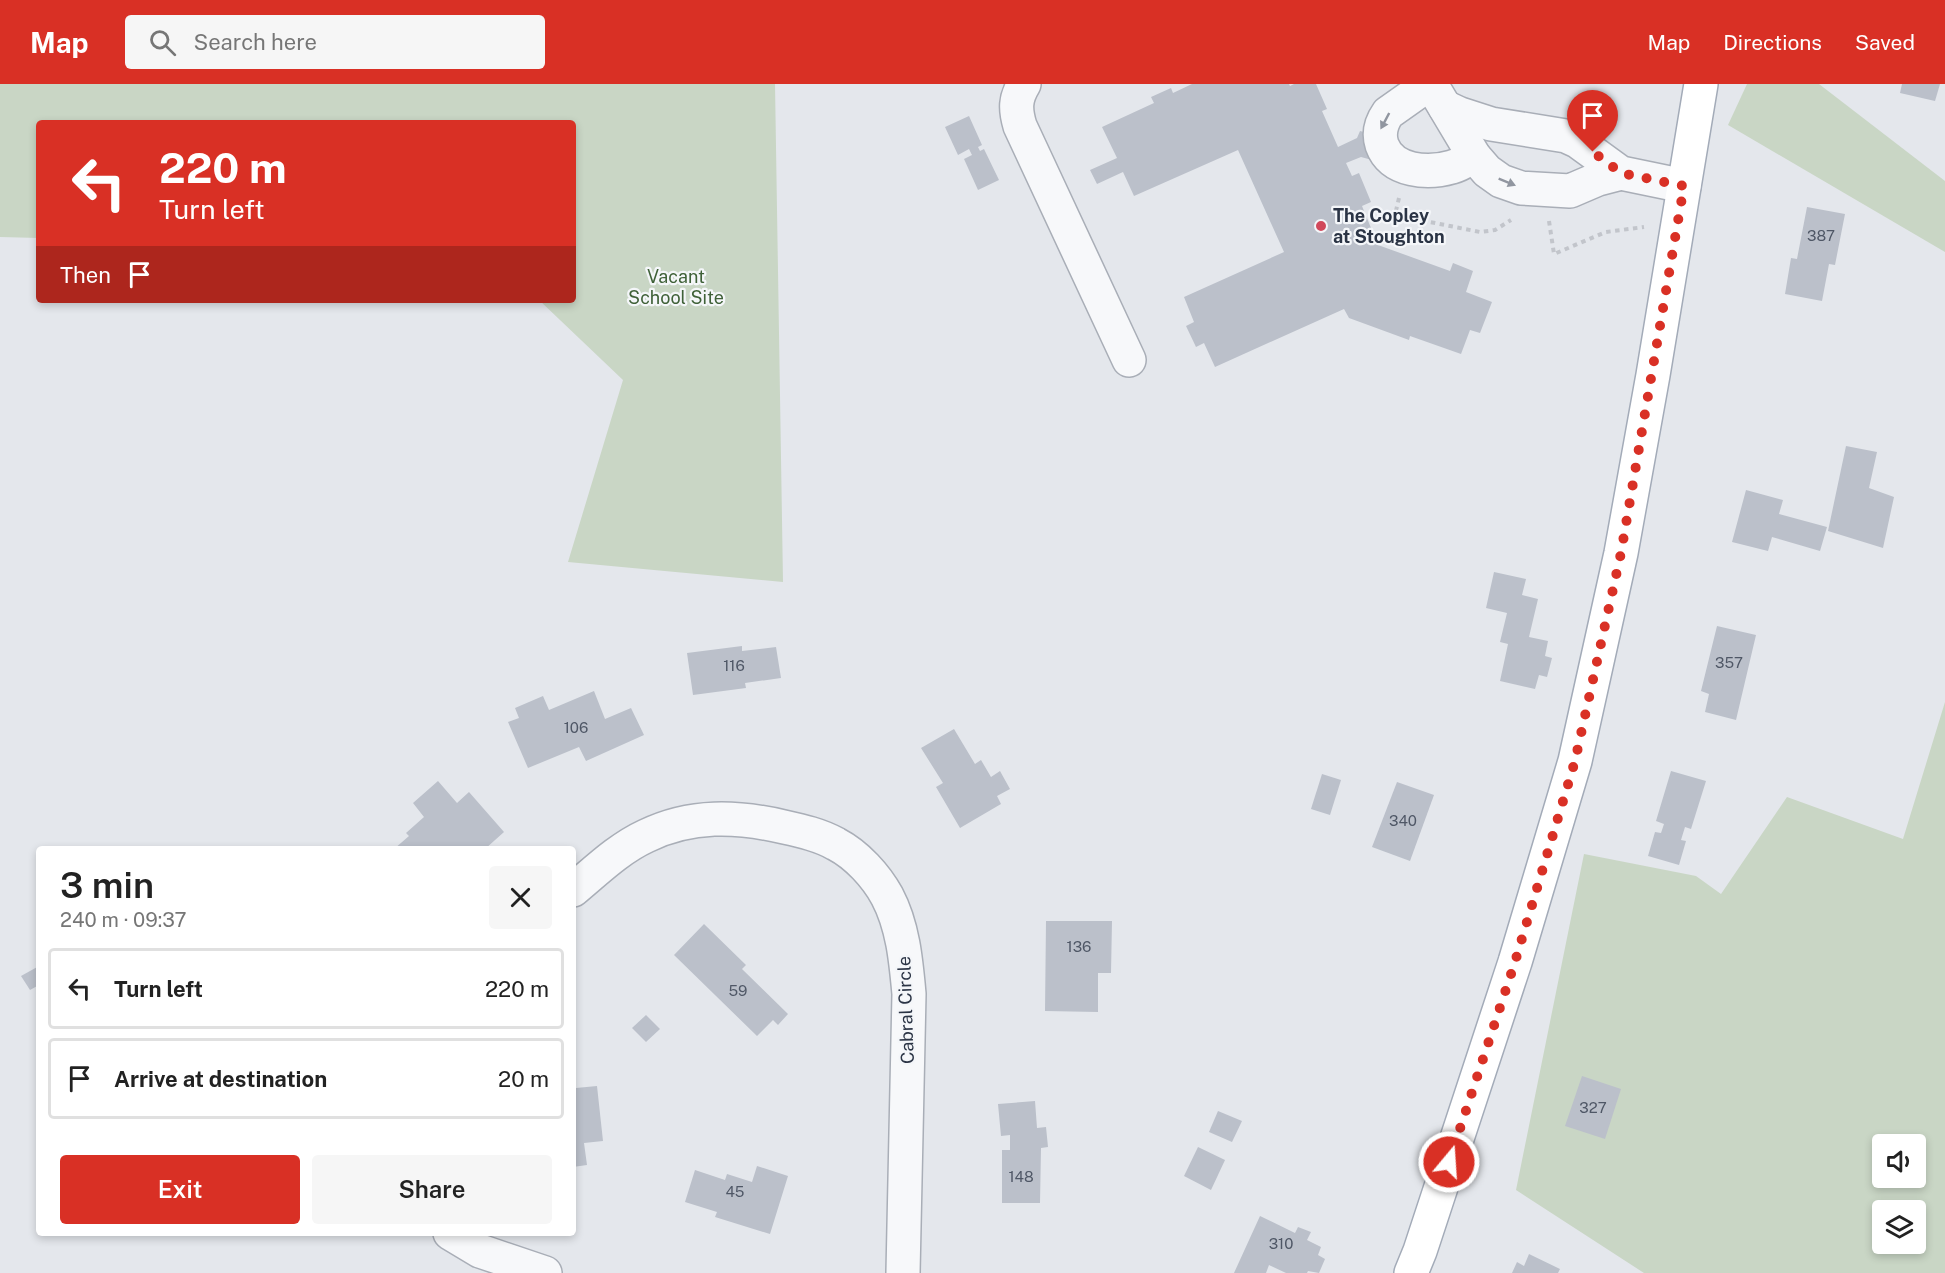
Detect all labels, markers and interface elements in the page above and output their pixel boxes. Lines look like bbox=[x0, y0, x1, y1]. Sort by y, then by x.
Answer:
search box bbox=[125, 15, 545, 69]
text: Map bbox=[30, 26, 89, 59]
icon: search bbox=[146, 26, 179, 59]
text: Search here bbox=[194, 29, 317, 55]
text: Map bbox=[1648, 30, 1690, 55]
text: Directions bbox=[1723, 30, 1822, 55]
text: Saved bbox=[1855, 30, 1915, 55]
pin bbox=[1567, 90, 1618, 152]
icon: arrive bbox=[1576, 99, 1609, 132]
one-way arrow bbox=[1381, 112, 1391, 130]
text: 220 m bbox=[159, 143, 287, 192]
icon: left bbox=[60, 144, 138, 222]
one-way arrow bbox=[1498, 177, 1516, 187]
text: Turn left bbox=[159, 193, 265, 225]
place label: The Copley at Stoughton bbox=[1333, 205, 1445, 247]
marker: The Copley at Stoughton bbox=[1314, 219, 1328, 233]
house number: 387 bbox=[1807, 227, 1835, 244]
icon: arrive bbox=[123, 258, 156, 291]
text: Then bbox=[60, 262, 111, 288]
park label: Vacant School Site bbox=[628, 266, 724, 308]
house number: 357 bbox=[1715, 654, 1743, 671]
house number: 116 bbox=[723, 657, 745, 674]
house number: 106 bbox=[564, 719, 588, 736]
house number: 340 bbox=[1389, 812, 1417, 829]
text: 3 min bbox=[60, 864, 154, 906]
button: close bbox=[489, 866, 552, 929]
text: 240 m · 09:37 bbox=[60, 908, 186, 932]
house number: 136 bbox=[1067, 938, 1091, 955]
street label: Cabral Circle bbox=[893, 956, 918, 1064]
icon: left bbox=[63, 972, 96, 1005]
text: Turn left bbox=[114, 976, 203, 1002]
text: 220 m bbox=[485, 976, 549, 1002]
house number: 59 bbox=[729, 982, 747, 999]
icon: arrive bbox=[63, 1062, 96, 1095]
text: Arrive at destination bbox=[114, 1066, 327, 1092]
text: 20 m bbox=[498, 1066, 549, 1092]
house number: 327 bbox=[1579, 1099, 1607, 1116]
position arrow bbox=[1417, 1130, 1481, 1194]
map controls bbox=[1872, 1134, 1926, 1254]
button: sound bbox=[1872, 1134, 1926, 1188]
button: Exit bbox=[60, 1155, 300, 1224]
button: Share bbox=[312, 1155, 552, 1224]
house number: 148 bbox=[1008, 1168, 1034, 1185]
house number: 45 bbox=[726, 1183, 744, 1200]
button: layers bbox=[1872, 1200, 1926, 1254]
house number: 310 bbox=[1269, 1235, 1293, 1252]

